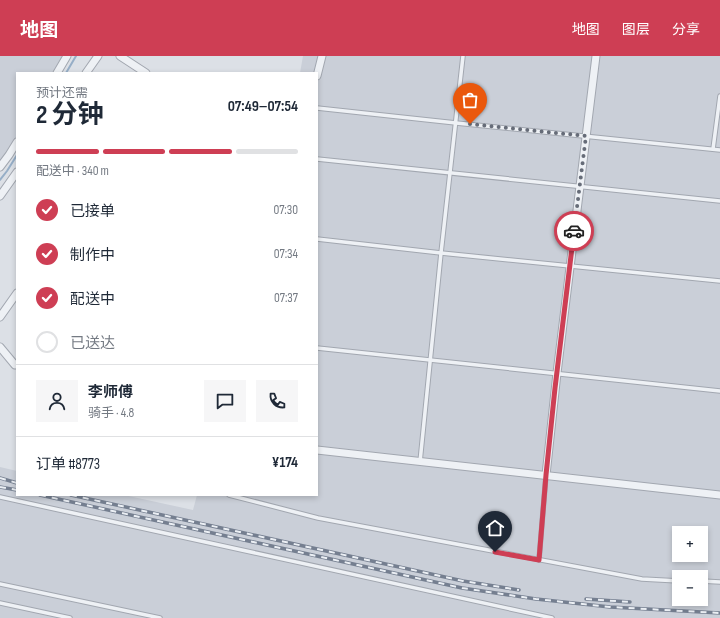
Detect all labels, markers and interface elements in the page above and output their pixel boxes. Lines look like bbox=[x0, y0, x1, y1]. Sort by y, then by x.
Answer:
text: 地图 bbox=[20, 19, 58, 42]
text: 地图 bbox=[572, 21, 600, 38]
text: 图层 bbox=[622, 21, 650, 38]
text: 分享 bbox=[672, 21, 700, 38]
pin bbox=[453, 83, 487, 124]
text: 预计还需 bbox=[36, 85, 88, 101]
icon: bag bbox=[459, 89, 481, 111]
text: 07:49–07:54 bbox=[228, 97, 298, 116]
text: 2 分钟 bbox=[36, 100, 103, 131]
text: 配送中 · 340 m bbox=[36, 163, 109, 179]
icon: check bbox=[36, 199, 58, 221]
text: 已接单 bbox=[70, 202, 115, 221]
text: 07:30 bbox=[273, 202, 298, 218]
courier bbox=[554, 211, 594, 251]
icon: car bbox=[563, 220, 585, 242]
icon: check bbox=[36, 243, 58, 265]
text: 制作中 bbox=[70, 246, 115, 265]
text: 07:34 bbox=[274, 246, 298, 262]
icon: check bbox=[36, 287, 58, 309]
text: 配送中 bbox=[70, 290, 115, 309]
text: 07:37 bbox=[274, 290, 298, 306]
text: 已送达 bbox=[70, 334, 115, 353]
button: person bbox=[36, 380, 78, 422]
button: chat bbox=[204, 380, 246, 422]
button: phone bbox=[256, 380, 298, 422]
text: 李师傅 bbox=[88, 383, 133, 402]
text: 骑手 · 4.8 bbox=[88, 405, 134, 421]
text: ¥174 bbox=[272, 453, 298, 472]
text: 订单 #8773 bbox=[36, 455, 100, 474]
pin bbox=[478, 511, 512, 552]
icon: home bbox=[484, 517, 506, 539]
map controls bbox=[672, 526, 708, 606]
button: + bbox=[672, 526, 708, 562]
button: − bbox=[672, 570, 708, 606]

